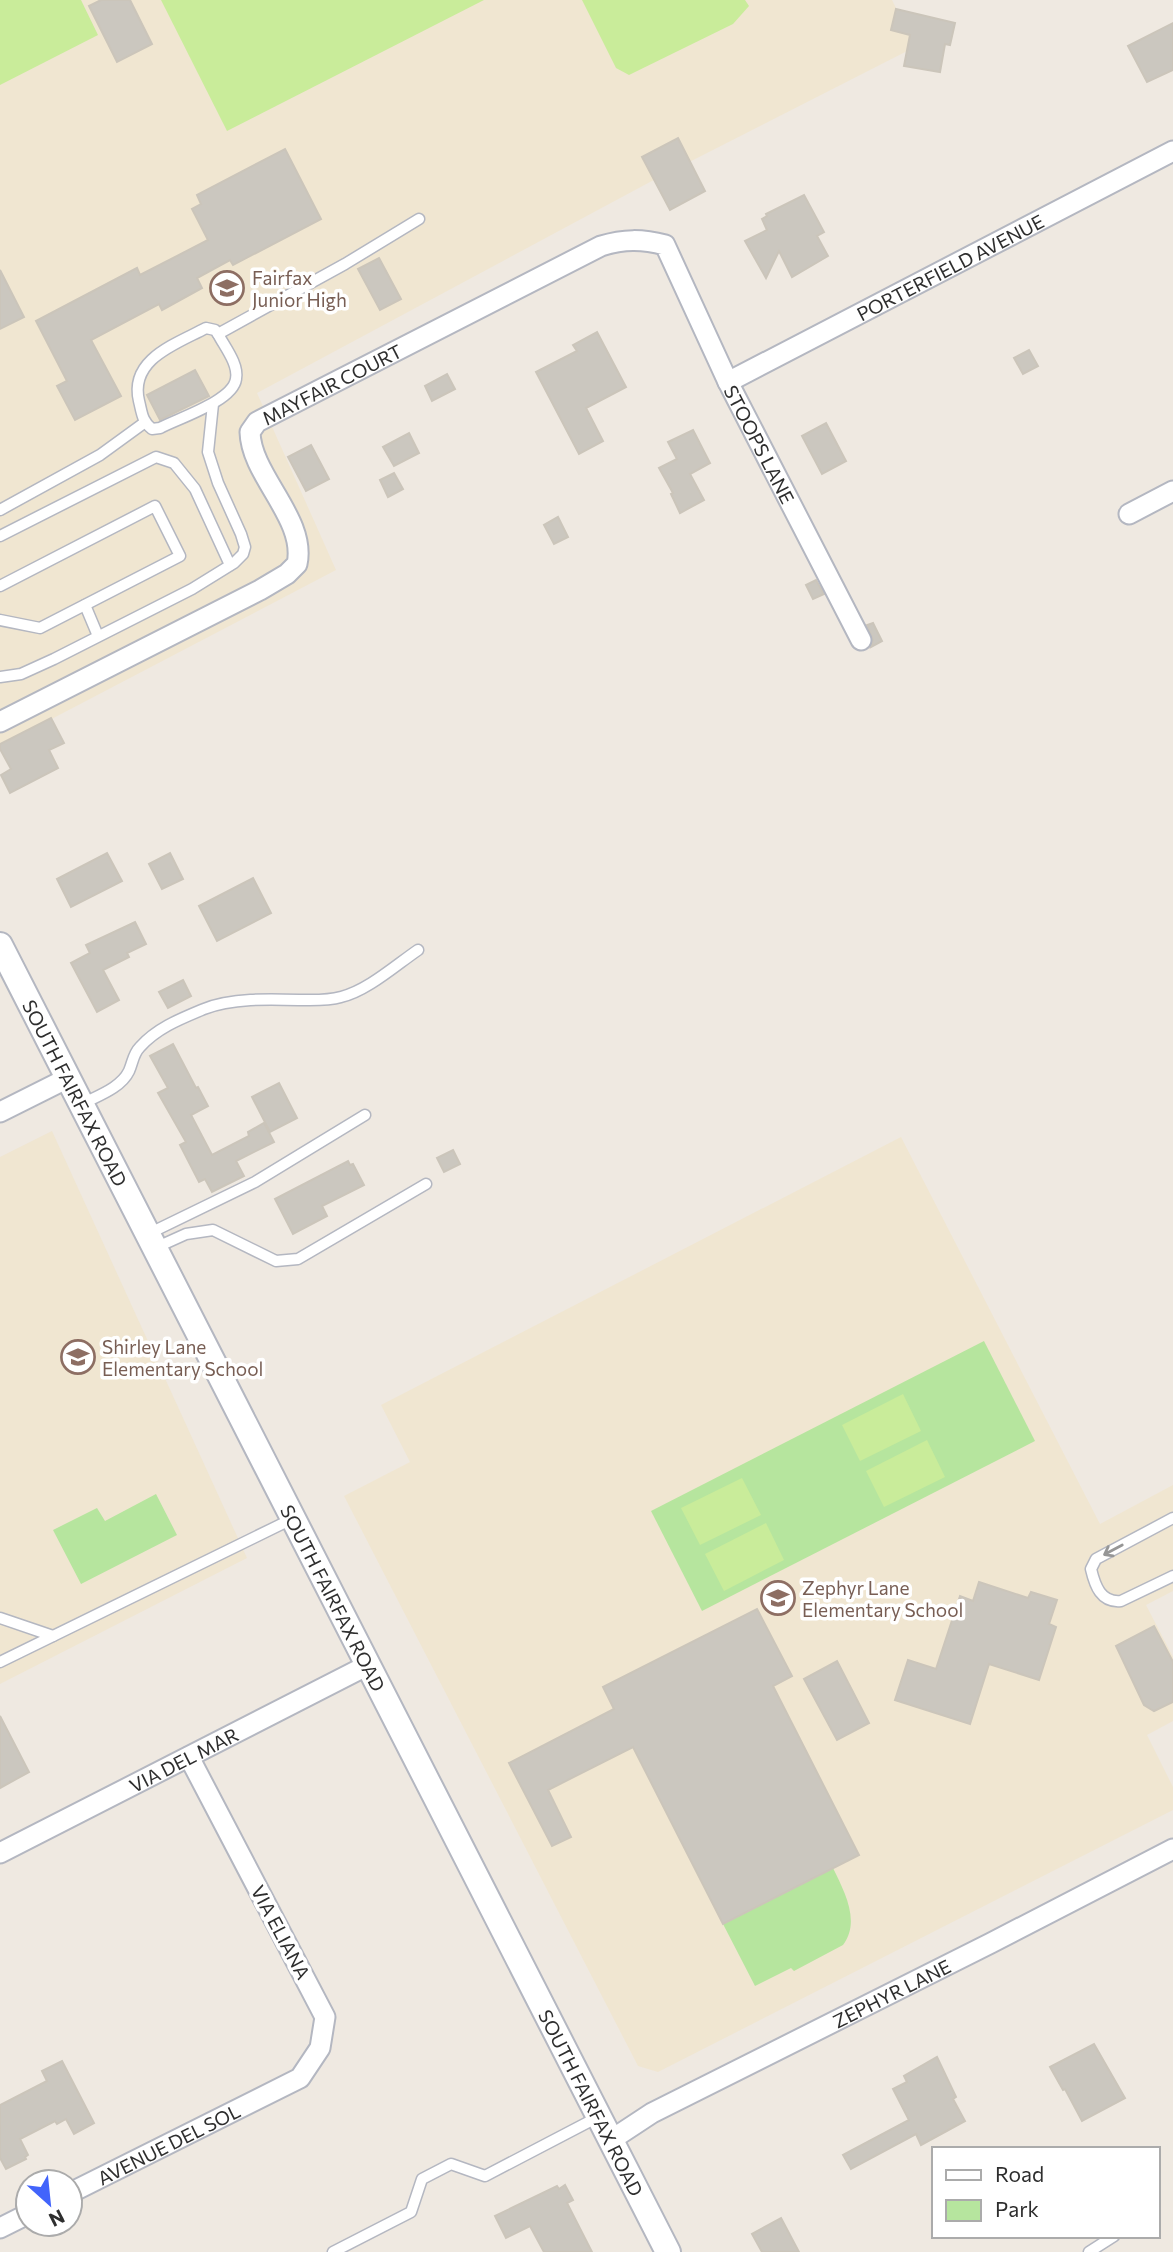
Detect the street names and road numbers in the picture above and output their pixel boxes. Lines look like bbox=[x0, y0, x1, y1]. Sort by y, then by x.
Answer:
street label: PORTERFIELD AVENUE bbox=[852, 209, 1047, 325]
street label: MAYFAIR COURT bbox=[258, 338, 405, 429]
street label: STOOPS LANE bbox=[720, 381, 800, 507]
street label: SOUTH FAIRFAX ROAD bbox=[18, 996, 133, 1190]
street label: SOUTH FAIRFAX ROAD bbox=[276, 1501, 391, 1695]
street label: VIA DEL MAR bbox=[125, 1722, 242, 1797]
street label: VIA ELIANA bbox=[247, 1881, 315, 1983]
street label: ZEPHYR LANE bbox=[829, 1954, 954, 2032]
street label: SOUTH FAIRFAX ROAD bbox=[534, 2005, 649, 2200]
street label: AVENUE DEL SOL bbox=[93, 2098, 244, 2189]

